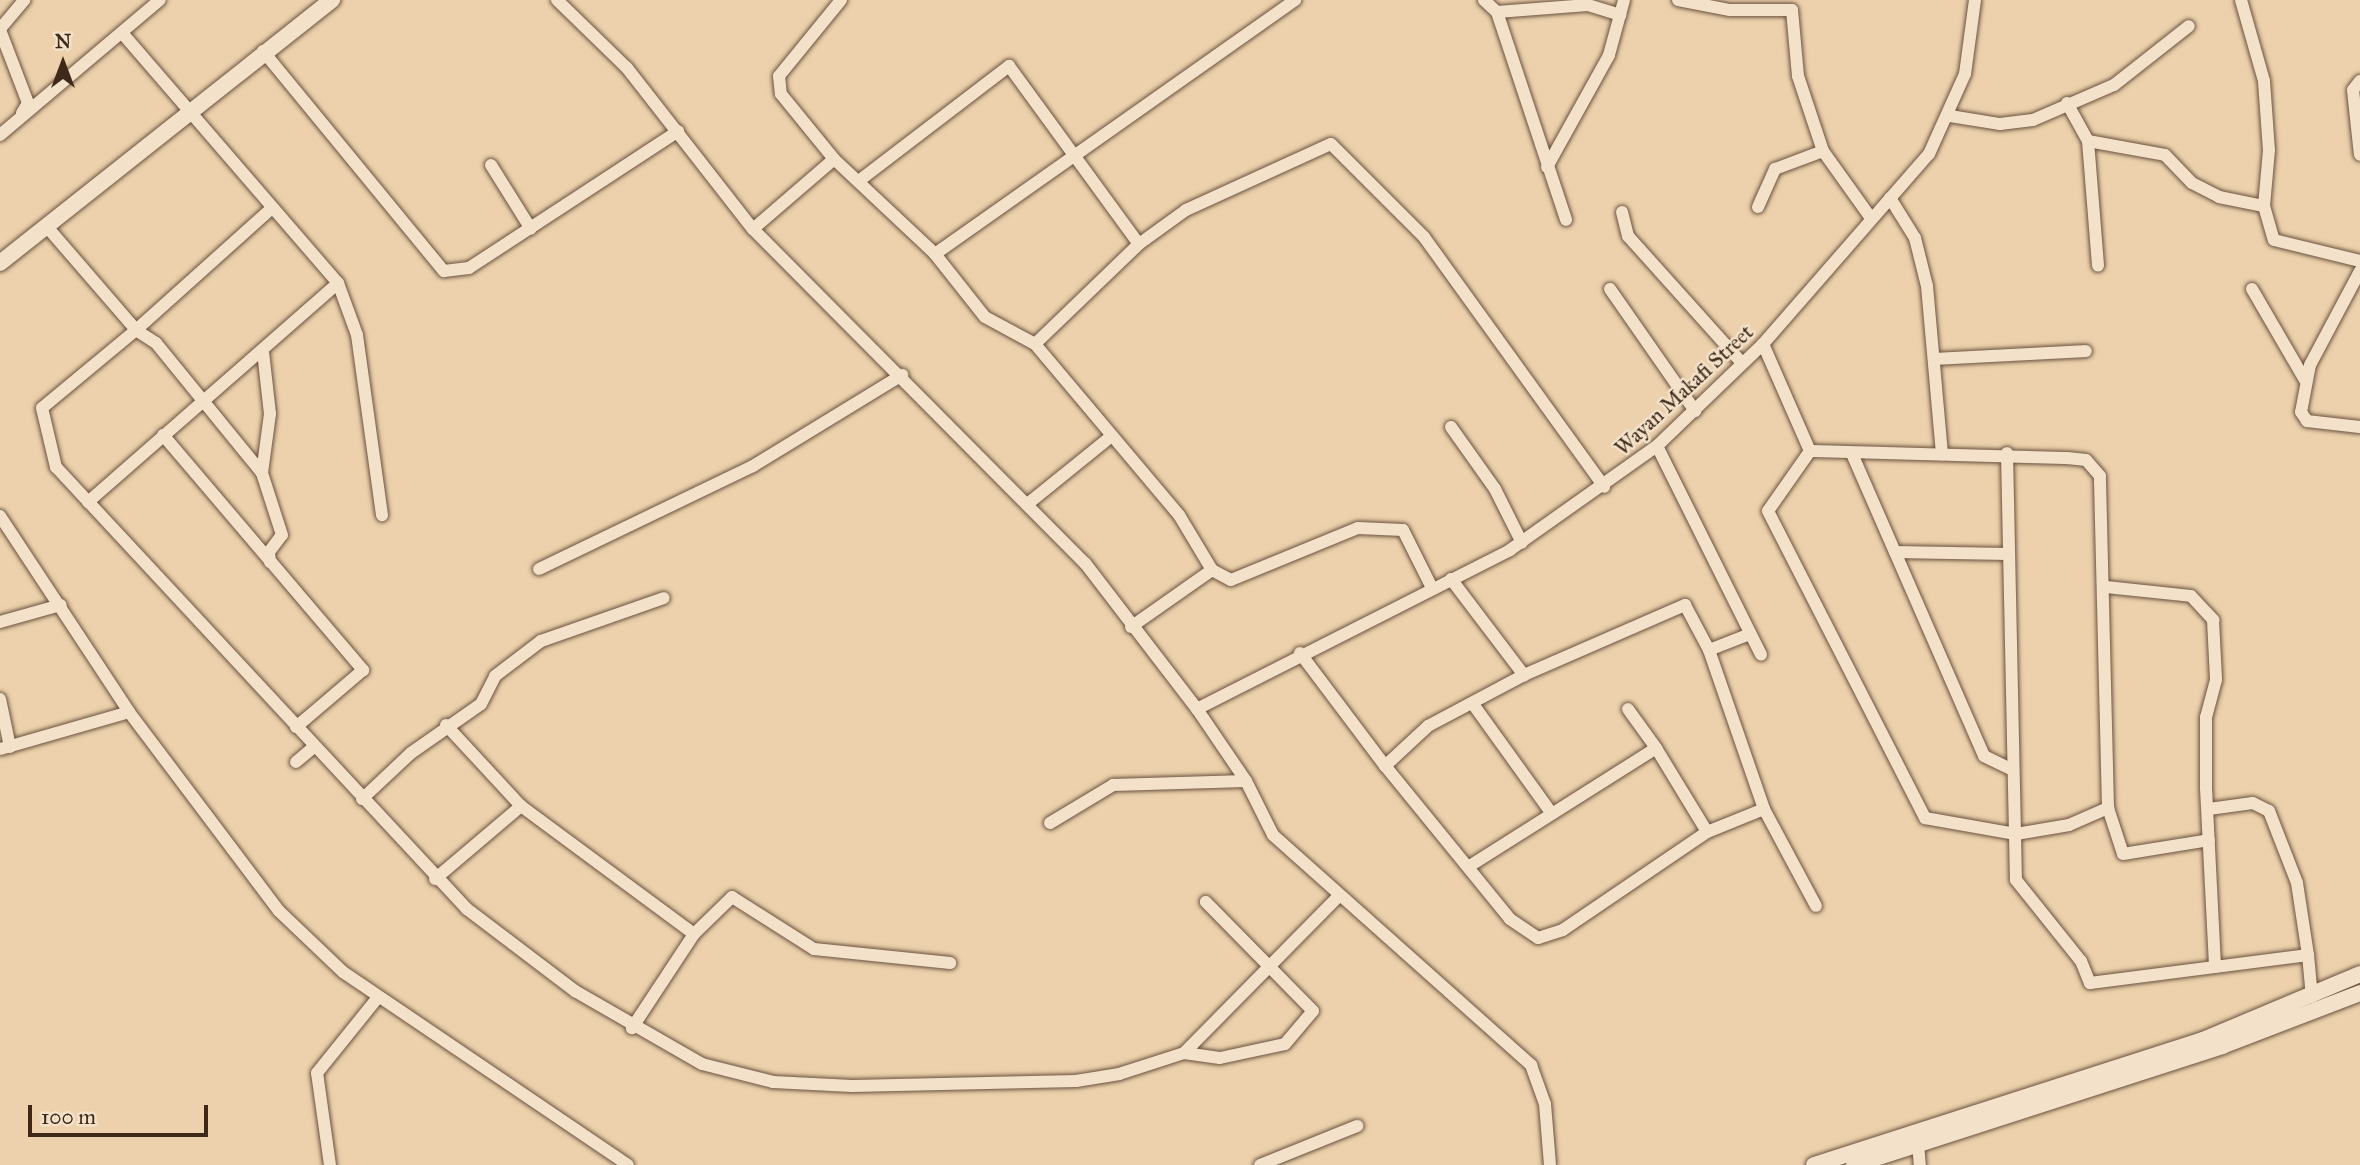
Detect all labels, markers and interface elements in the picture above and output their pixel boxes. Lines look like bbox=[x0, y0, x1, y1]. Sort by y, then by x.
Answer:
north arrow bbox=[28, 28, 98, 98]
text: N bbox=[55, 30, 71, 53]
street label: Wayan Makafi Street bbox=[1610, 319, 1758, 461]
scale bar bbox=[32, 1092, 212, 1136]
text: 100 m bbox=[41, 1104, 96, 1130]

